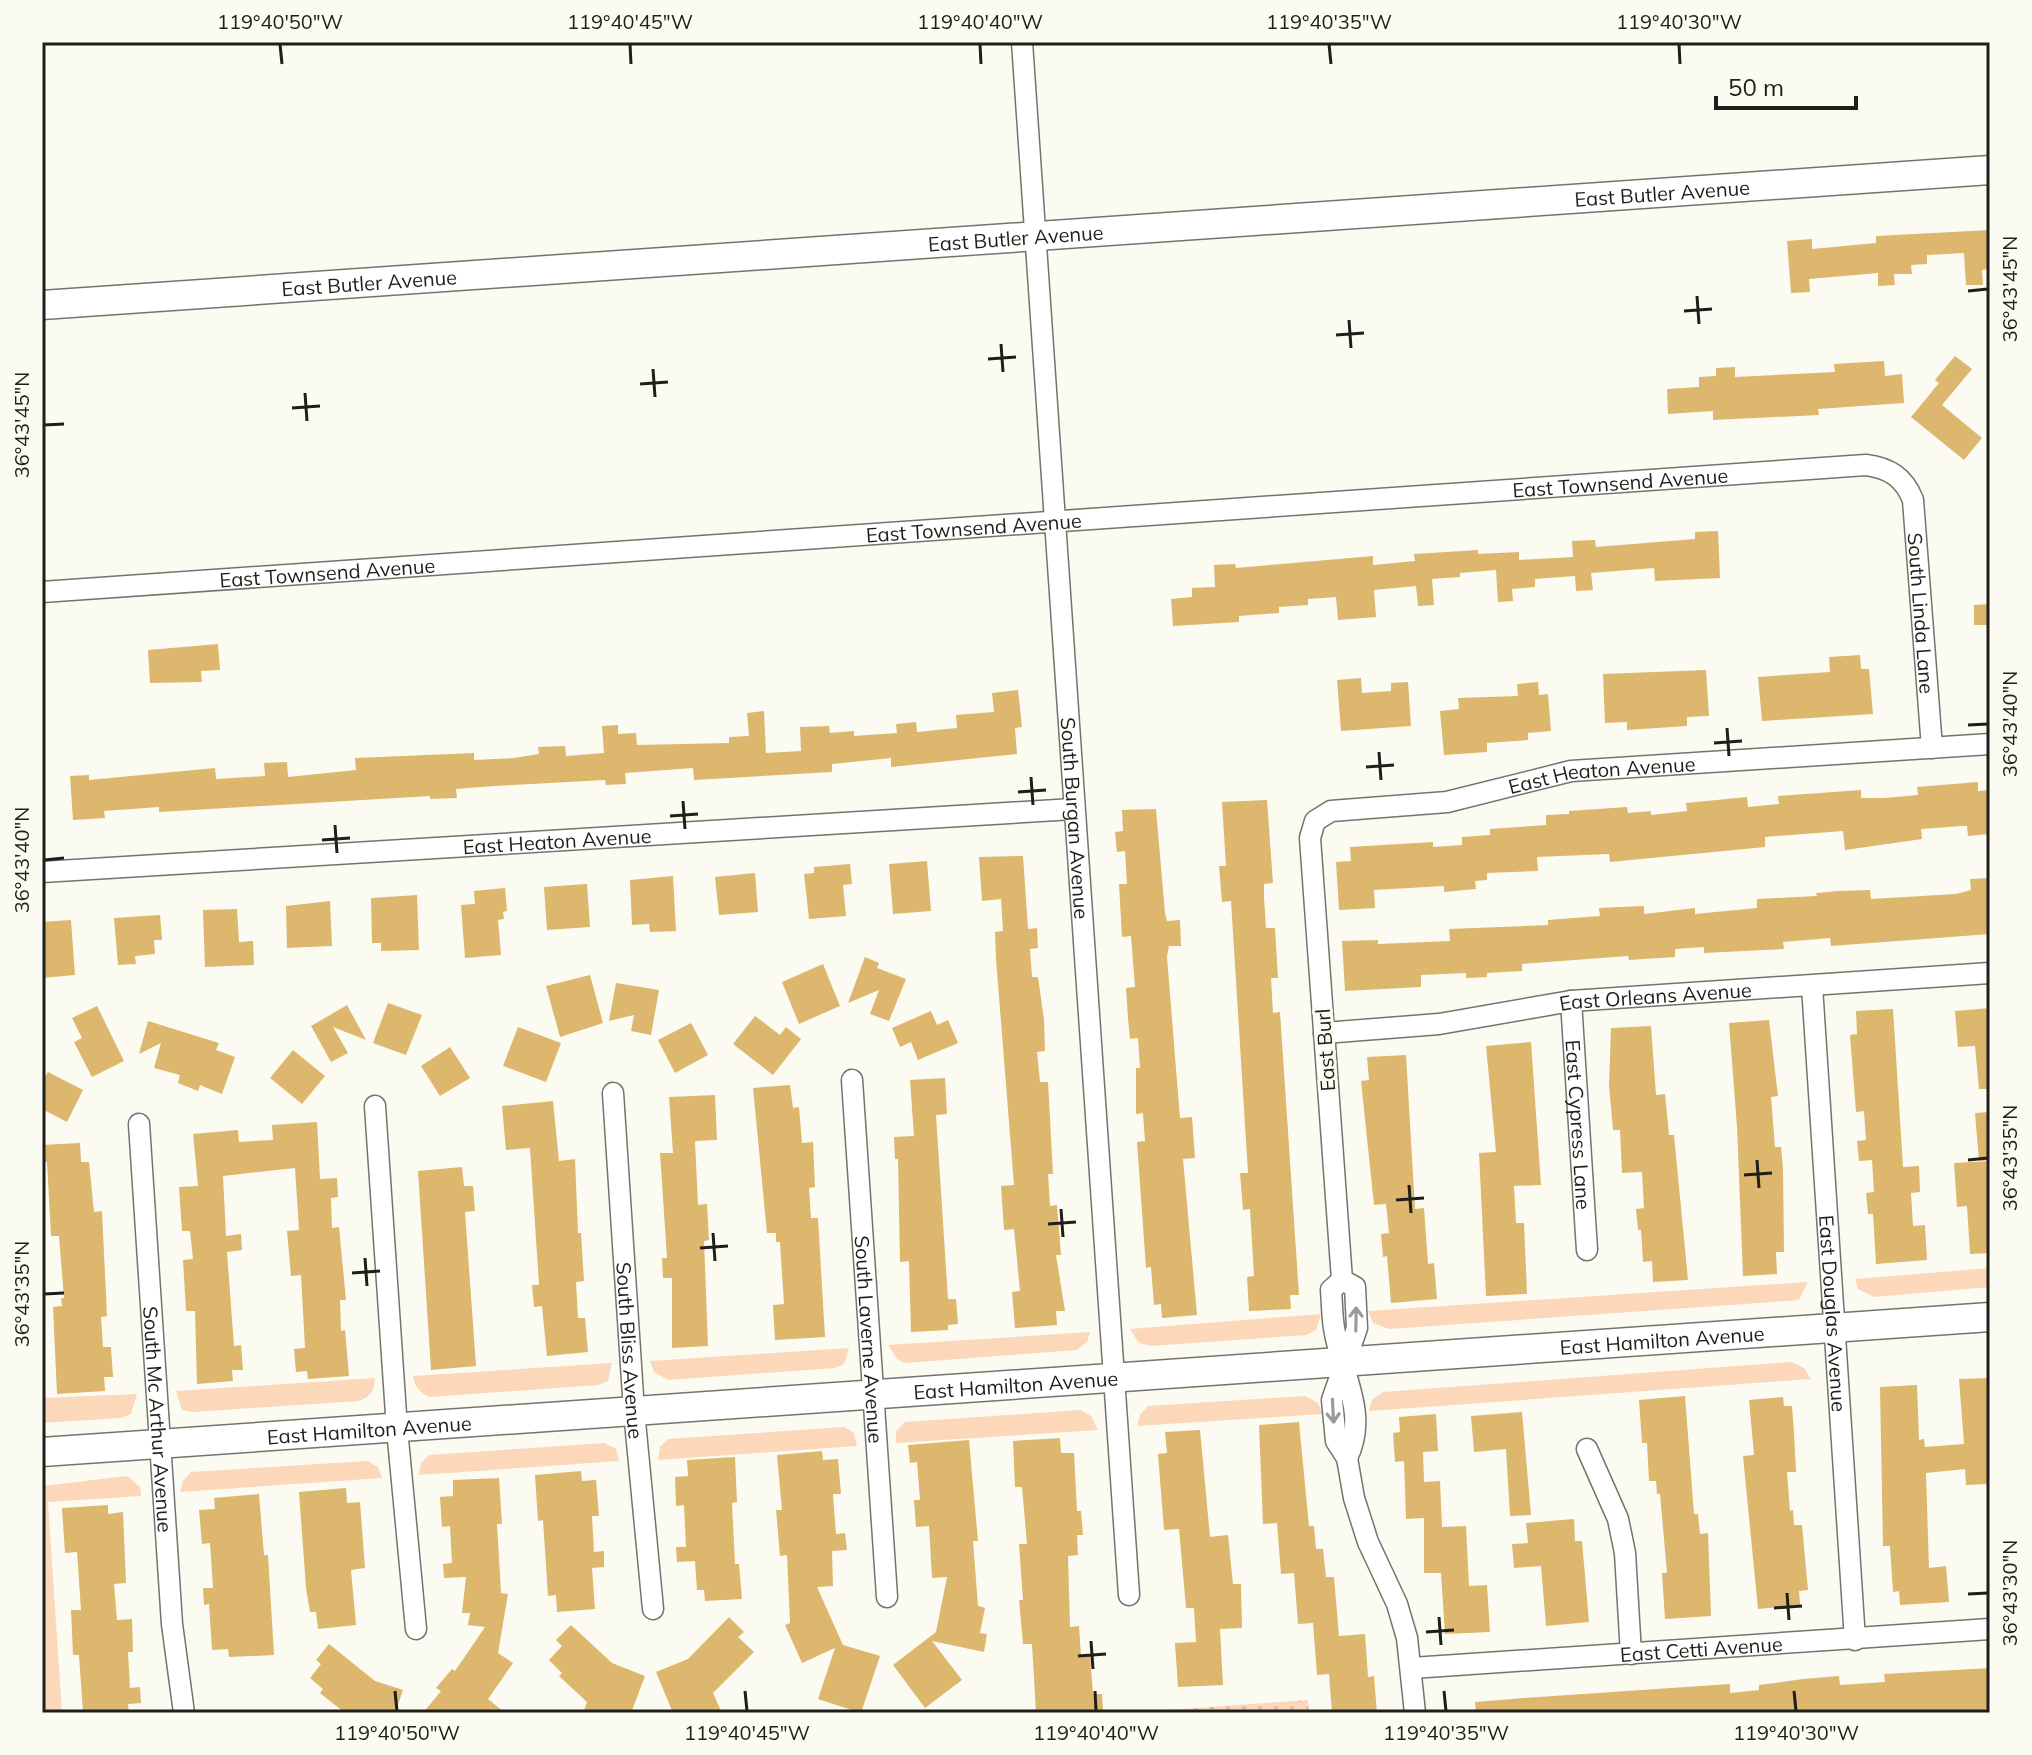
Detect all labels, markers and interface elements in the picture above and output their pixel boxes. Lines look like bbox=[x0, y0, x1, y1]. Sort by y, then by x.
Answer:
text: 119°40'50"W bbox=[217, 9, 343, 34]
text: 119°40'45"W bbox=[567, 9, 693, 34]
text: 119°40'40"W bbox=[917, 9, 1043, 34]
text: 119°40'35"W bbox=[1266, 9, 1392, 34]
text: 119°40'30"W bbox=[1616, 9, 1742, 34]
scale bar bbox=[1716, 60, 1856, 110]
text: 50 m bbox=[1728, 72, 1784, 102]
street label: East Butler Avenue bbox=[1574, 174, 1751, 211]
street label: East Butler Avenue bbox=[927, 219, 1104, 256]
text: 36°43'45"N bbox=[1997, 236, 2022, 342]
street label: East Butler Avenue bbox=[281, 264, 458, 301]
text: 36°43'45"N bbox=[9, 372, 34, 478]
street label: East Townsend Avenue bbox=[1512, 462, 1729, 502]
street label: East Townsend Avenue bbox=[865, 507, 1082, 547]
street label: South Linda Lane bbox=[1903, 532, 1940, 695]
street label: East Townsend Avenue bbox=[219, 552, 436, 592]
text: 36°43'40"N bbox=[1997, 671, 2022, 777]
street label: South Burgan Avenue bbox=[1056, 716, 1095, 920]
street label: East Heaton Avenue bbox=[1506, 751, 1696, 799]
text: 36°43'40"N bbox=[9, 807, 34, 913]
street label: East Heaton Avenue bbox=[462, 822, 652, 859]
street label: East Orleans Avenue bbox=[1557, 976, 1752, 1015]
street label: East Burl bbox=[1310, 1008, 1340, 1092]
street label: East Cypress Lane bbox=[1561, 1039, 1597, 1210]
text: 36°43'35"N bbox=[1997, 1105, 2022, 1211]
street label: East Douglas Avenue bbox=[1815, 1214, 1852, 1413]
street label: South Laverne Avenue bbox=[850, 1235, 889, 1444]
text: 36°43'35"N bbox=[9, 1241, 34, 1347]
street label: South Bliss Avenue bbox=[612, 1261, 649, 1440]
street label: South Mc Arthur Avenue bbox=[139, 1305, 178, 1533]
one-way arrow bbox=[1348, 1306, 1363, 1332]
street label: East Hamilton Avenue bbox=[1559, 1320, 1765, 1359]
street label: East Hamilton Avenue bbox=[912, 1365, 1119, 1404]
one-way arrow bbox=[1326, 1397, 1341, 1424]
street label: East Hamilton Avenue bbox=[266, 1410, 472, 1449]
text: 36°43'30"N bbox=[1997, 1540, 2022, 1646]
street label: East Cetti Avenue bbox=[1619, 1631, 1783, 1666]
text: 119°40'50"W bbox=[334, 1720, 460, 1745]
text: 119°40'45"W bbox=[684, 1720, 810, 1745]
text: 119°40'40"W bbox=[1033, 1720, 1159, 1745]
text: 119°40'35"W bbox=[1383, 1720, 1509, 1745]
text: 119°40'30"W bbox=[1733, 1720, 1859, 1745]

